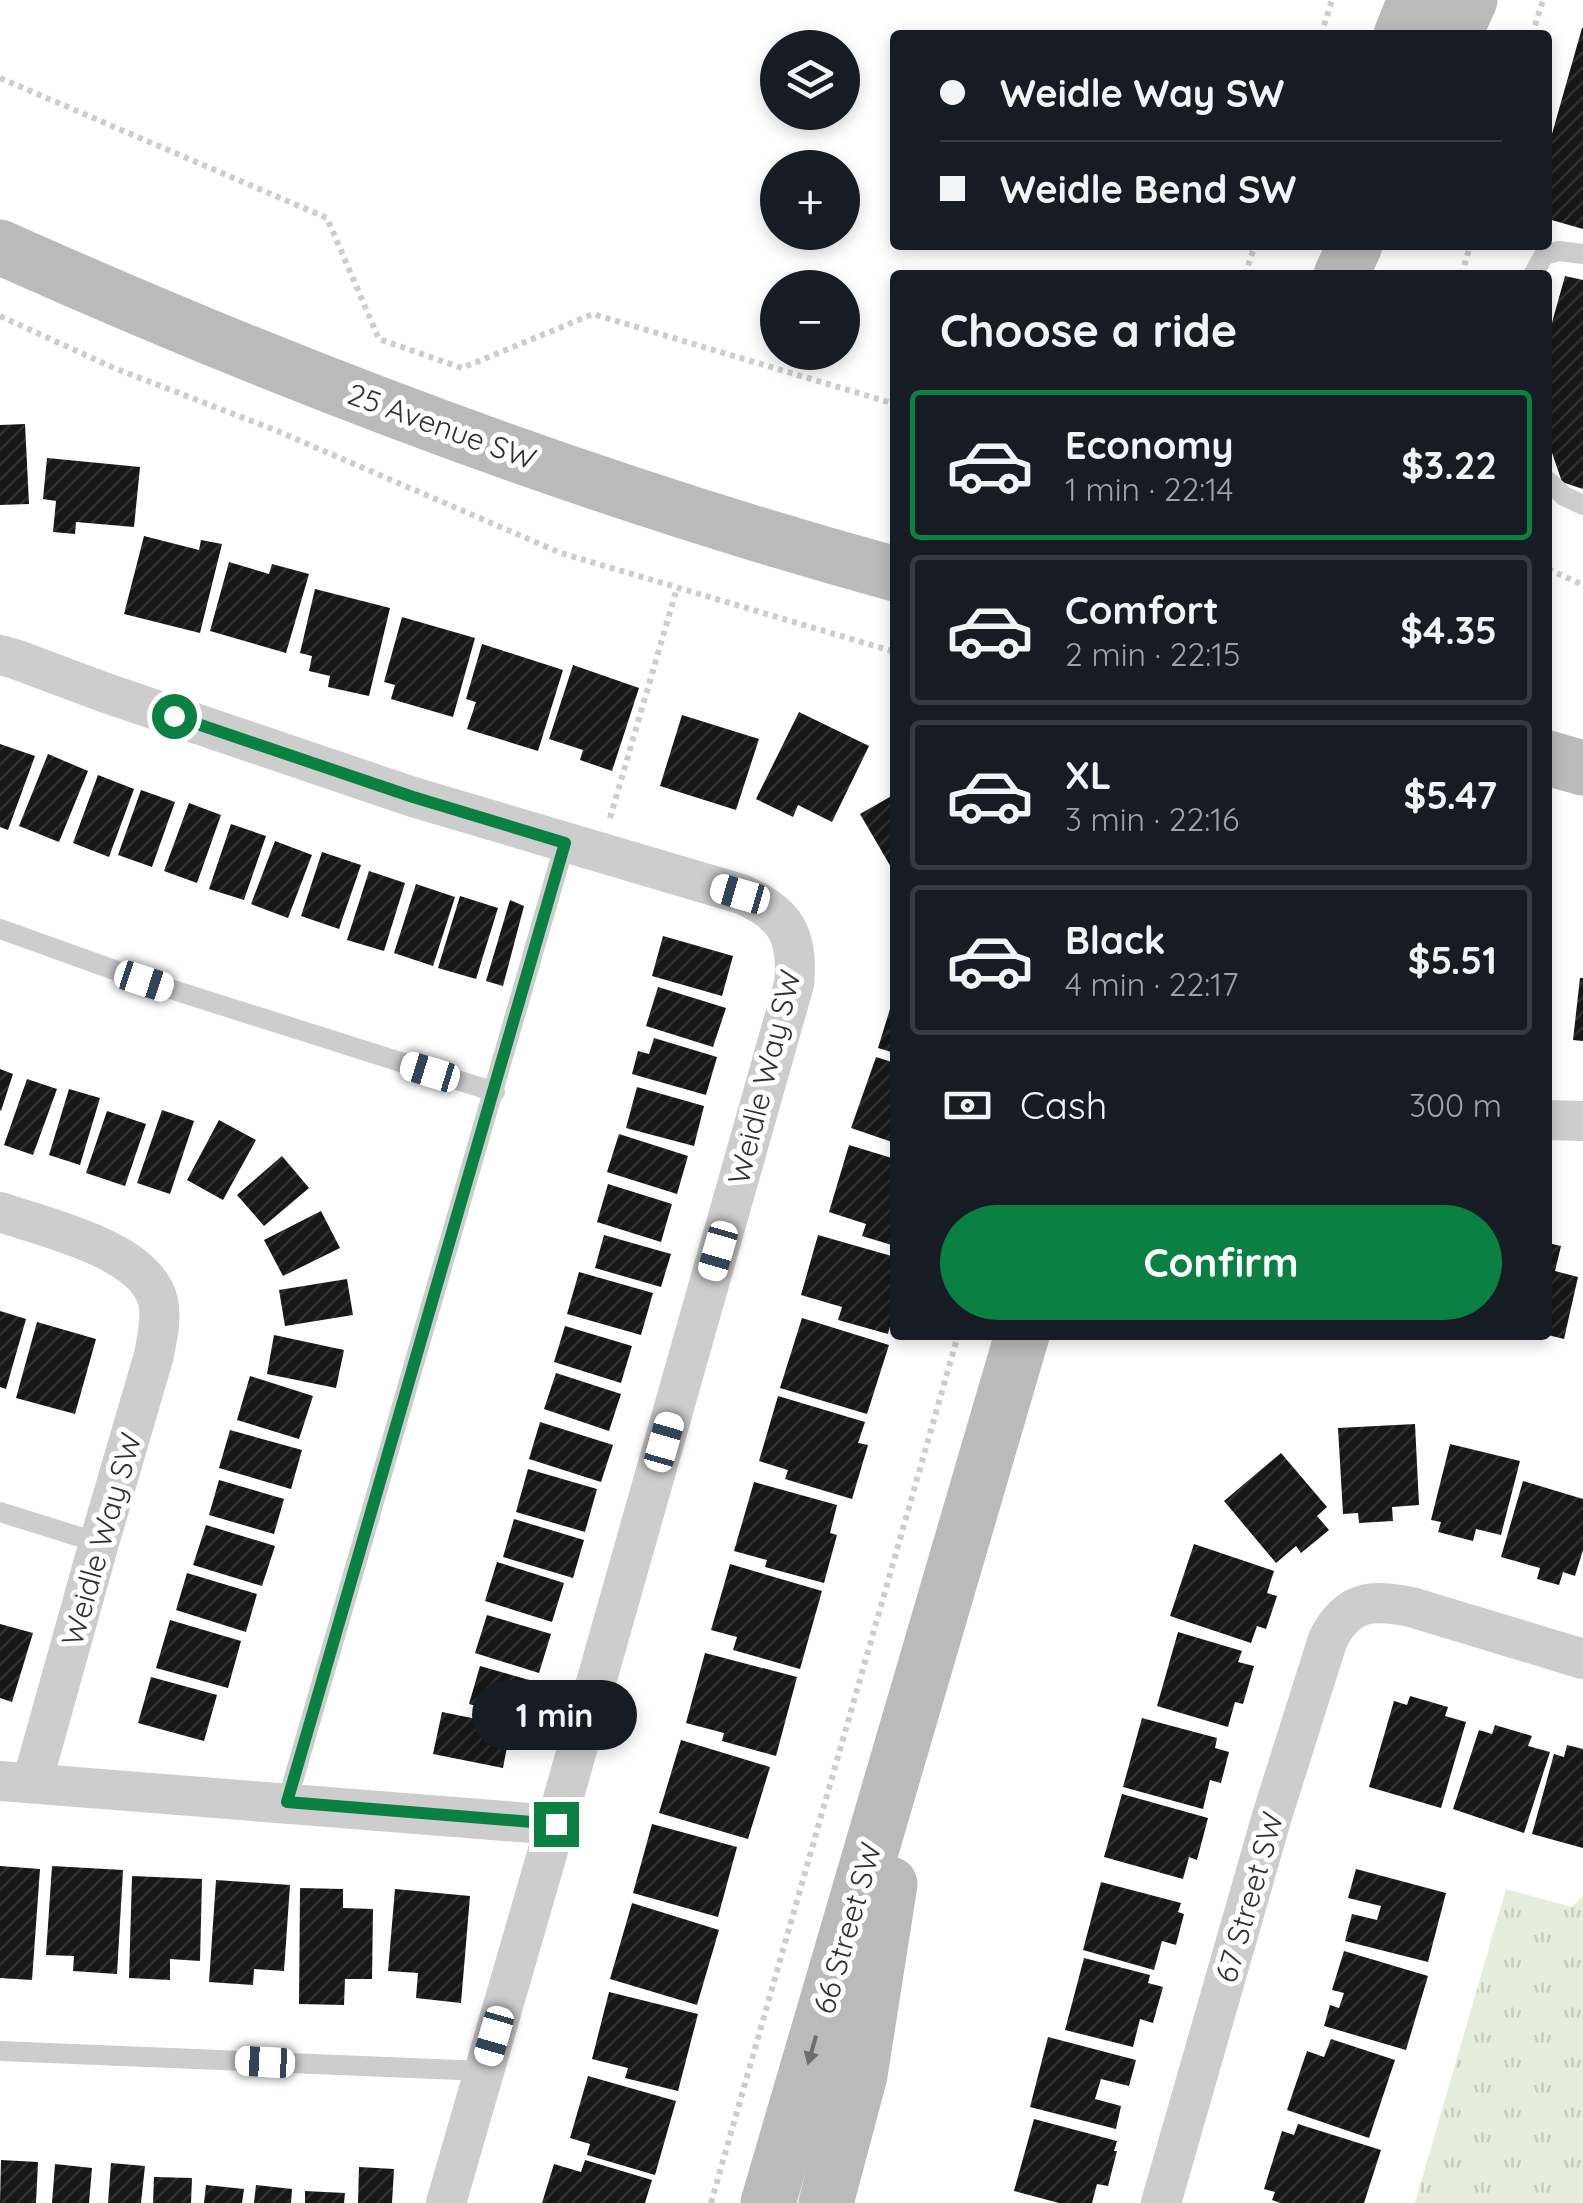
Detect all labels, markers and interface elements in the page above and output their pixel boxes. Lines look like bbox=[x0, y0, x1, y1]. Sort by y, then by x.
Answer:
map controls bbox=[760, 30, 860, 370]
button: layers bbox=[760, 30, 860, 130]
text: Weidle Way SW bbox=[1000, 69, 1284, 117]
button: + bbox=[760, 150, 860, 250]
text: Weidle Bend SW bbox=[1000, 165, 1296, 213]
button: − bbox=[760, 270, 860, 370]
text: Choose a ride bbox=[940, 302, 1237, 358]
street label: 25 Avenue SW bbox=[343, 374, 541, 478]
icon: car bbox=[945, 420, 1035, 510]
text: Economy bbox=[1065, 421, 1234, 469]
text: $3.22 bbox=[1401, 441, 1497, 489]
text: 1 min · 22:14 bbox=[1065, 469, 1233, 509]
icon: car bbox=[945, 585, 1035, 675]
text: Comfort bbox=[1065, 586, 1219, 634]
text: $4.35 bbox=[1400, 606, 1497, 654]
text: 2 min · 22:15 bbox=[1065, 634, 1240, 674]
route start bbox=[152, 694, 197, 739]
icon: car bbox=[945, 750, 1035, 840]
text: XL bbox=[1065, 751, 1111, 799]
text: $5.47 bbox=[1404, 771, 1497, 819]
text: 3 min · 22:16 bbox=[1065, 799, 1239, 839]
car bbox=[707, 871, 773, 917]
icon: car bbox=[945, 915, 1035, 1005]
text: Black bbox=[1065, 916, 1165, 964]
text: $5.51 bbox=[1408, 936, 1497, 984]
car bbox=[111, 957, 177, 1005]
text: 4 min · 22:17 bbox=[1065, 964, 1239, 1004]
street label: Weidle Way SW bbox=[719, 966, 809, 1188]
car bbox=[397, 1049, 463, 1095]
icon: cash bbox=[940, 1078, 995, 1133]
text: Cash bbox=[1020, 1081, 1107, 1129]
text: 300 m bbox=[1409, 1085, 1502, 1125]
button: Confirm bbox=[940, 1205, 1502, 1320]
car bbox=[695, 1218, 741, 1284]
car bbox=[641, 1409, 687, 1475]
street label: Weidle Way SW bbox=[52, 1428, 150, 1650]
callout: 1 min bbox=[474, 1679, 638, 1749]
text: 1 min bbox=[516, 1695, 593, 1735]
route end bbox=[534, 1802, 579, 1847]
street label: 67 Street SW bbox=[1207, 1807, 1291, 1987]
street label: 66 Street SW bbox=[804, 1838, 890, 2018]
car bbox=[471, 2003, 517, 2069]
one-way arrow bbox=[804, 2035, 819, 2066]
car bbox=[234, 2045, 296, 2079]

